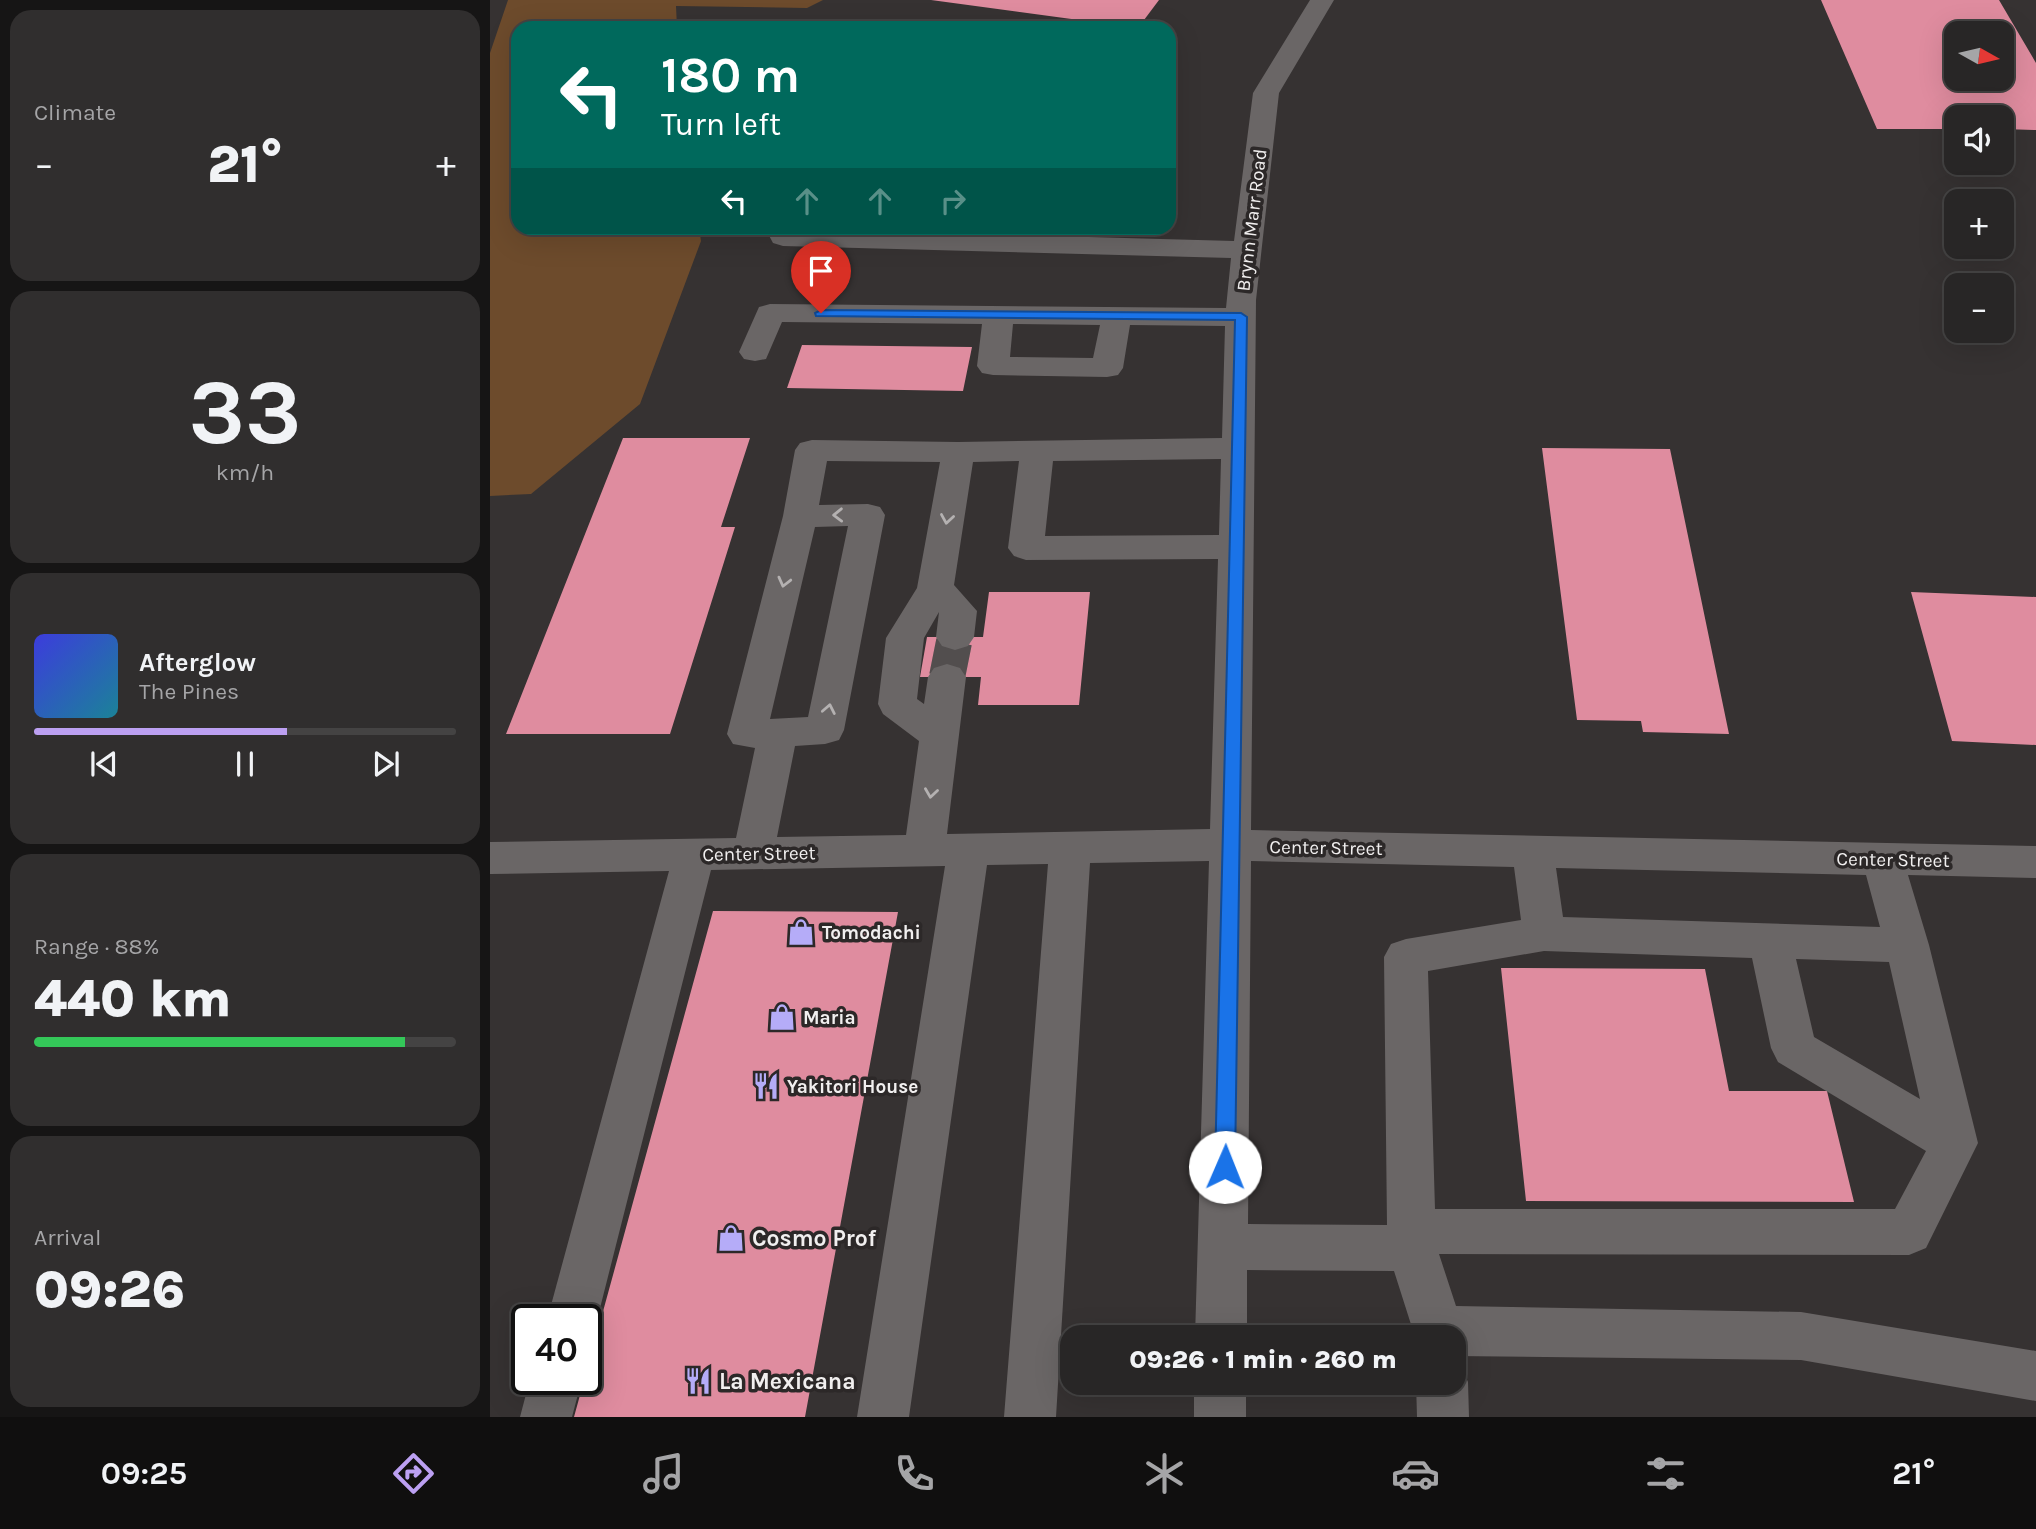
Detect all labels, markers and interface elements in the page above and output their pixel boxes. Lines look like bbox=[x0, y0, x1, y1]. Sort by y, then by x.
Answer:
north arrow bbox=[1944, 21, 2014, 91]
map controls bbox=[1944, 21, 2014, 343]
text: 180 m bbox=[661, 47, 800, 104]
icon: left bbox=[546, 49, 637, 140]
text: Climate bbox=[34, 99, 116, 126]
button: sound bbox=[1944, 105, 2014, 175]
text: Turn left bbox=[661, 106, 781, 143]
text: 21° bbox=[207, 134, 283, 195]
text: − bbox=[34, 142, 54, 187]
text: + bbox=[436, 142, 456, 187]
street label: Brynn Marr Road bbox=[1232, 148, 1272, 293]
icon: left bbox=[715, 182, 753, 220]
icon: ahead bbox=[788, 182, 826, 220]
icon: ahead bbox=[861, 182, 899, 220]
icon: right bbox=[934, 182, 972, 220]
button: + bbox=[1944, 189, 2014, 259]
pin bbox=[791, 241, 851, 313]
icon: arrive bbox=[802, 252, 840, 290]
button: − bbox=[1944, 273, 2014, 343]
text: 33 bbox=[188, 360, 302, 466]
text: km/h bbox=[216, 459, 274, 486]
one-way arrow bbox=[832, 507, 843, 523]
one-way arrow bbox=[940, 513, 955, 525]
one-way arrow bbox=[778, 576, 792, 588]
text: Afterglow bbox=[139, 647, 256, 678]
text: The Pines bbox=[139, 678, 239, 705]
one-way arrow bbox=[821, 703, 836, 715]
icon: previous bbox=[85, 745, 123, 783]
icon: pause bbox=[226, 745, 264, 783]
icon: next bbox=[367, 745, 405, 783]
one-way arrow bbox=[924, 788, 939, 799]
street label: Center Street bbox=[1269, 836, 1383, 860]
street label: Center Street bbox=[702, 842, 816, 866]
street label: Center Street bbox=[1836, 848, 1950, 872]
shop icon: Tomodachi bbox=[786, 917, 816, 947]
place label: Tomodachi bbox=[822, 922, 921, 944]
text: Range · 88% bbox=[34, 933, 159, 960]
text: 440 km bbox=[34, 968, 231, 1029]
shop icon: Maria bbox=[767, 1002, 797, 1032]
place label: Maria bbox=[803, 1007, 856, 1029]
restaurant icon: Yakitori House bbox=[751, 1071, 781, 1101]
place label: Yakitori House bbox=[787, 1076, 918, 1098]
position arrow bbox=[1188, 1130, 1262, 1204]
shop icon: Cosmo Prof bbox=[716, 1223, 746, 1253]
text: Arrival bbox=[34, 1224, 101, 1251]
place label: Cosmo Prof bbox=[752, 1225, 877, 1252]
text: 09:26 bbox=[34, 1259, 185, 1320]
speed limit sign: 40 bbox=[511, 1304, 602, 1395]
text: 09:26 · 1 min · 260 m bbox=[1129, 1344, 1397, 1375]
restaurant icon: La Mexicana bbox=[683, 1366, 713, 1396]
place label: La Mexicana bbox=[719, 1368, 856, 1395]
icon: directions bbox=[389, 1449, 438, 1498]
icon: music bbox=[639, 1449, 688, 1498]
icon: phone bbox=[890, 1449, 939, 1498]
icon: climate bbox=[1140, 1449, 1189, 1498]
icon: car bbox=[1391, 1449, 1440, 1498]
icon: filters bbox=[1641, 1449, 1690, 1498]
text: 09:25 bbox=[101, 1455, 187, 1492]
text: 21° bbox=[1892, 1455, 1935, 1492]

